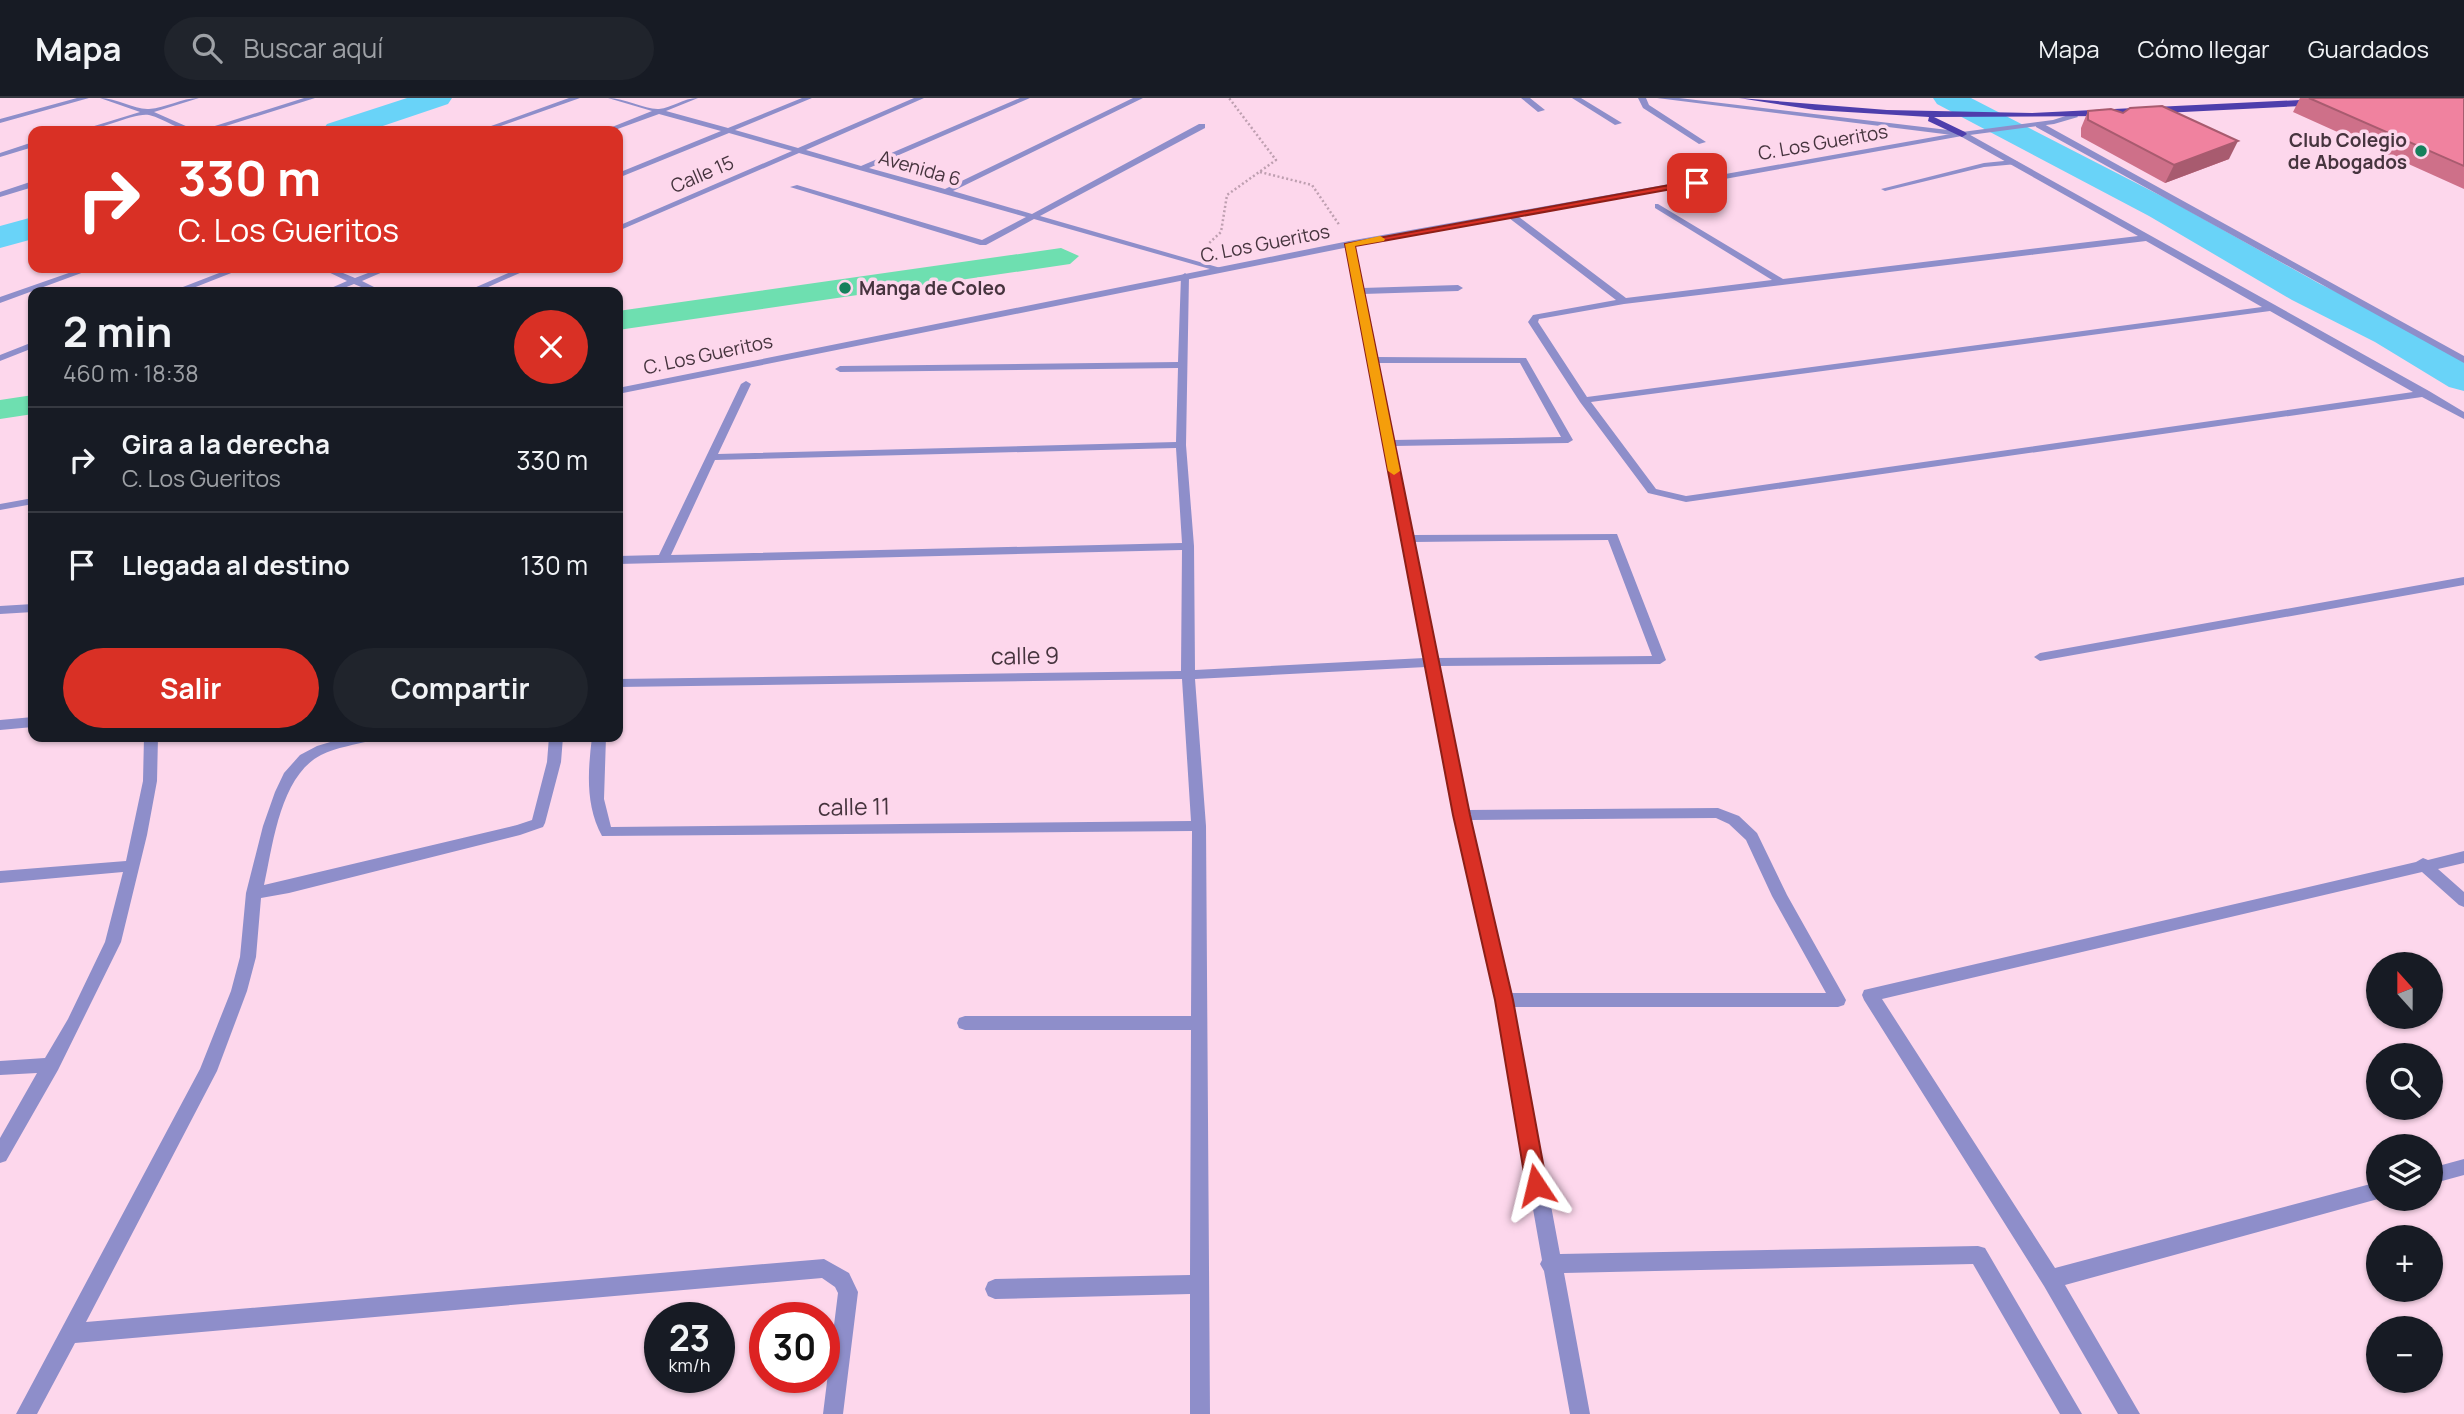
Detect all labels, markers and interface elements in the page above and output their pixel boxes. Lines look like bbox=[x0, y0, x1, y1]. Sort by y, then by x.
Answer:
search box bbox=[164, 17, 654, 80]
text: Mapa bbox=[35, 26, 122, 71]
icon: search bbox=[188, 29, 226, 67]
text: Buscar aquí bbox=[244, 30, 383, 66]
text: Mapa bbox=[2039, 32, 2100, 65]
text: Cómo llegar bbox=[2138, 32, 2270, 65]
text: Guardados bbox=[2308, 32, 2429, 65]
street label: C. Los Gueritos bbox=[1756, 118, 1890, 166]
place label: Club Colegio de Abogados bbox=[2288, 127, 2407, 175]
marker: Club Colegio de Abogados bbox=[2413, 143, 2429, 159]
text: 330 m bbox=[178, 144, 321, 211]
street label: Avenida 6 bbox=[876, 144, 964, 192]
street label: Calle 15 bbox=[666, 149, 738, 199]
pin bbox=[1667, 153, 1727, 213]
icon: right bbox=[63, 154, 154, 245]
icon: arrive bbox=[1678, 164, 1716, 202]
text: C. Los Gueritos bbox=[178, 208, 399, 252]
street label: C. Los Gueritos bbox=[1198, 218, 1332, 268]
place label: Manga de Coleo bbox=[859, 275, 1006, 301]
marker: Manga de Coleo bbox=[837, 280, 853, 296]
text: 2 min bbox=[63, 302, 172, 360]
button: close bbox=[514, 310, 588, 384]
street label: C. Los Gueritos bbox=[641, 328, 775, 380]
text: 460 m · 18:38 bbox=[63, 357, 199, 389]
text: Gira a la derecha bbox=[122, 426, 330, 462]
icon: right bbox=[63, 441, 101, 479]
text: 330 m bbox=[516, 442, 588, 478]
text: C. Los Gueritos bbox=[122, 462, 281, 494]
icon: arrive bbox=[63, 546, 101, 584]
text: Llegada al destino bbox=[122, 547, 350, 583]
text: 130 m bbox=[520, 547, 588, 583]
street label: calle 9 bbox=[990, 638, 1060, 672]
button: Salir bbox=[63, 648, 319, 728]
button: Compartir bbox=[333, 648, 588, 728]
street label: calle 11 bbox=[818, 789, 890, 823]
north arrow bbox=[2366, 952, 2443, 1029]
map controls bbox=[2366, 952, 2443, 1393]
button: search bbox=[2366, 1043, 2443, 1120]
button: layers bbox=[2366, 1134, 2443, 1211]
position arrow bbox=[1499, 1148, 1573, 1222]
button: + bbox=[2366, 1225, 2443, 1302]
speed limit sign: 30 bbox=[749, 1302, 840, 1393]
text: 23 bbox=[669, 1314, 710, 1362]
button: − bbox=[2366, 1316, 2443, 1393]
text: km/h bbox=[669, 1353, 710, 1377]

